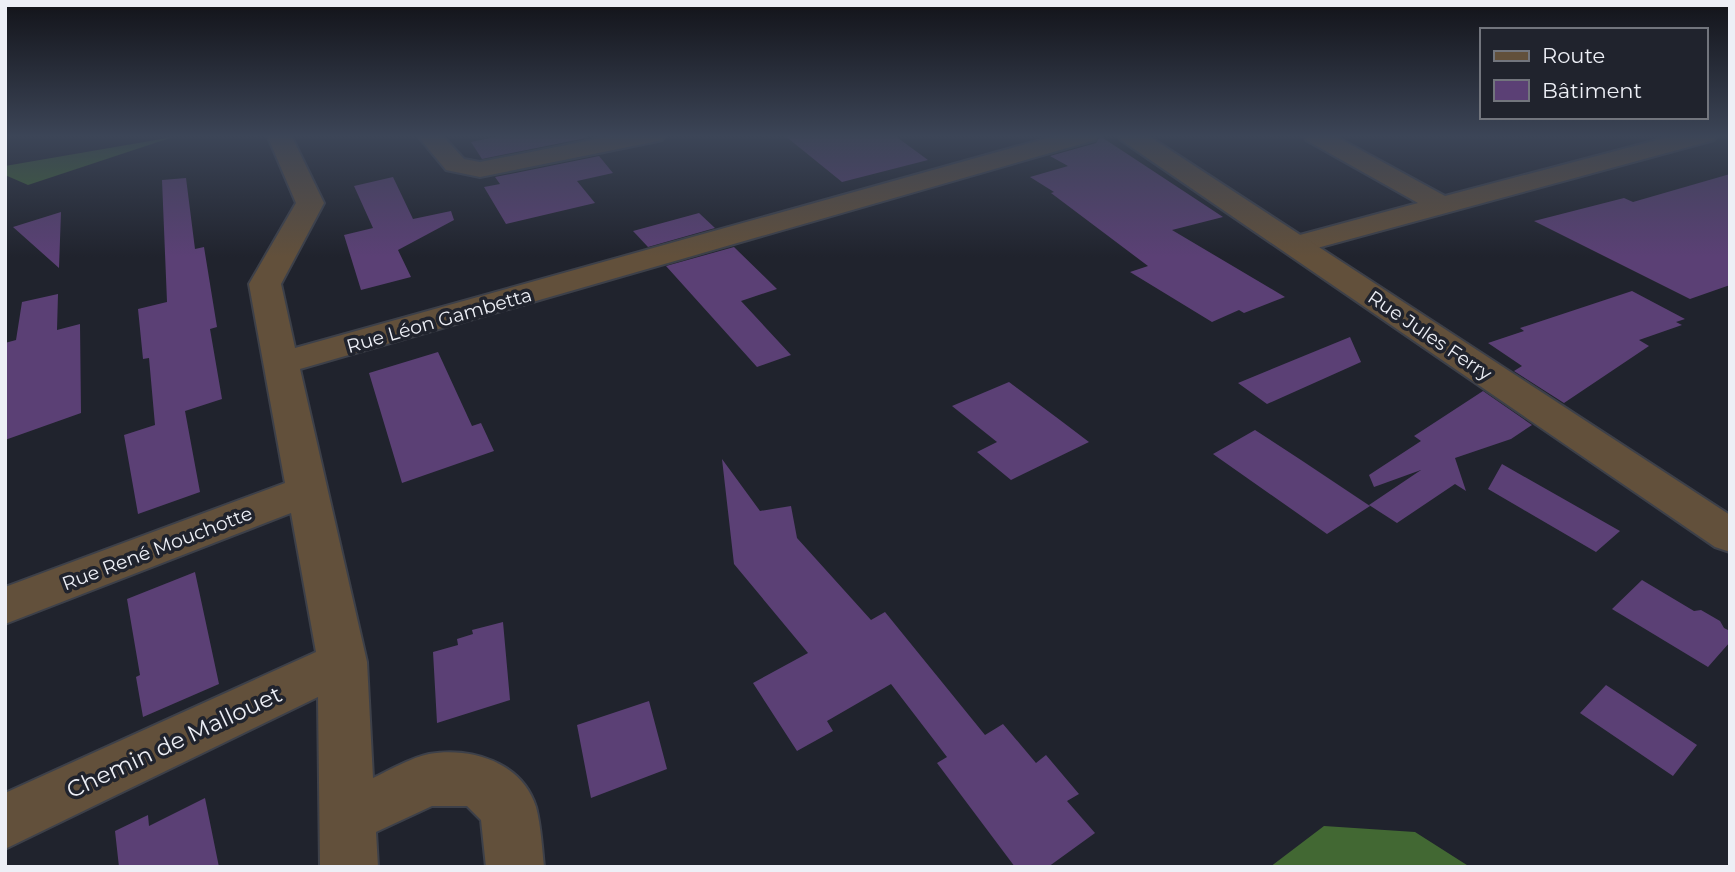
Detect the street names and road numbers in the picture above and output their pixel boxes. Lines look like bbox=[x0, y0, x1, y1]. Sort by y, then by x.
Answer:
street label: Rue Léon Gambetta bbox=[344, 283, 534, 358]
street label: Rue Jules Ferry bbox=[1363, 285, 1497, 386]
street label: Rue René Mouchotte bbox=[59, 502, 256, 595]
street label: Chemin de Mallouet bbox=[62, 680, 286, 804]

